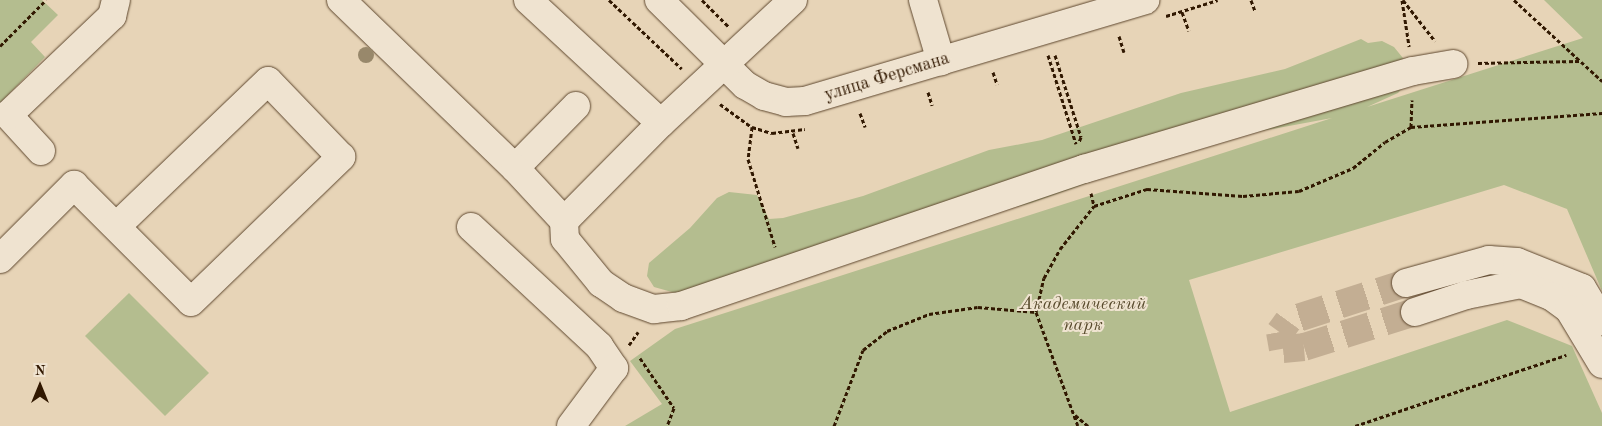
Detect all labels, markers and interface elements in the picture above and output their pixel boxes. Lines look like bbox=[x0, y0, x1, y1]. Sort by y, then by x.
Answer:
street label: улица Ферсмана bbox=[822, 48, 952, 106]
park label: Академический парк bbox=[1020, 294, 1146, 336]
north arrow bbox=[15, 361, 65, 411]
text: N bbox=[35, 364, 45, 378]

